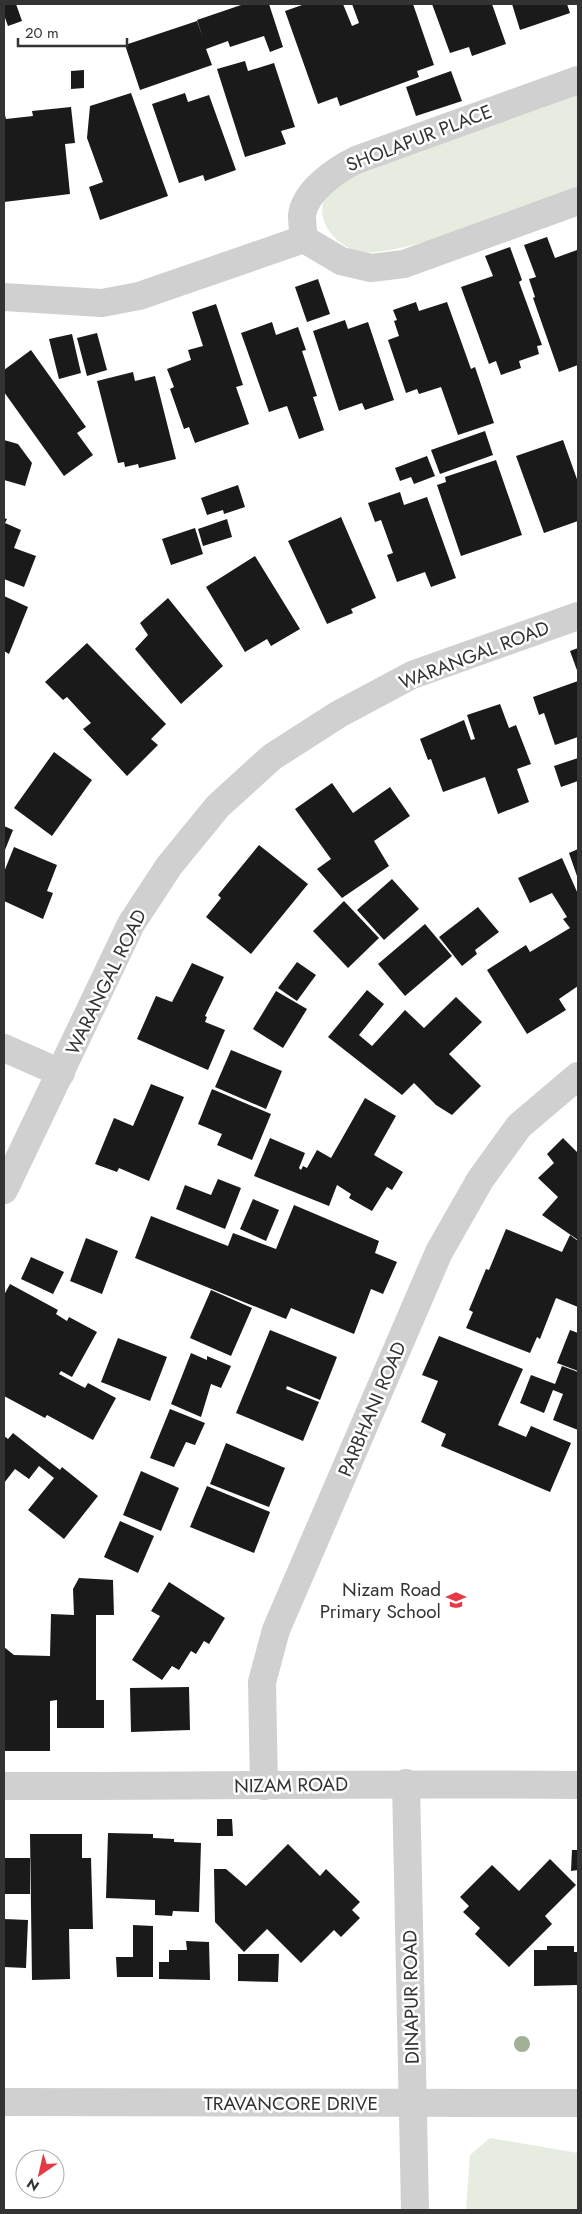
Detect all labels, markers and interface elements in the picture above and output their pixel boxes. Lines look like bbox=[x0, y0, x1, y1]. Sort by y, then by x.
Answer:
scale bar bbox=[18, 15, 126, 47]
text: 20 m bbox=[25, 22, 59, 44]
street label: SHOLAPUR PLACE bbox=[342, 98, 496, 178]
street label: WARANGAL ROAD bbox=[395, 614, 553, 696]
street label: WARANGAL ROAD bbox=[59, 905, 153, 1059]
street label: PARBHANI ROAD bbox=[331, 1337, 413, 1481]
place label: Nizam Road Primary School bbox=[320, 1576, 441, 1625]
school or university icon: Nizam Road Primary School bbox=[445, 1589, 467, 1611]
street label: NIZAM ROAD bbox=[234, 1771, 348, 1799]
street label: DINAPUR ROAD bbox=[396, 1930, 426, 2064]
street label: TRAVANCORE DRIVE bbox=[204, 2090, 378, 2117]
north arrow bbox=[15, 2149, 65, 2199]
text: N bbox=[23, 2173, 43, 2196]

